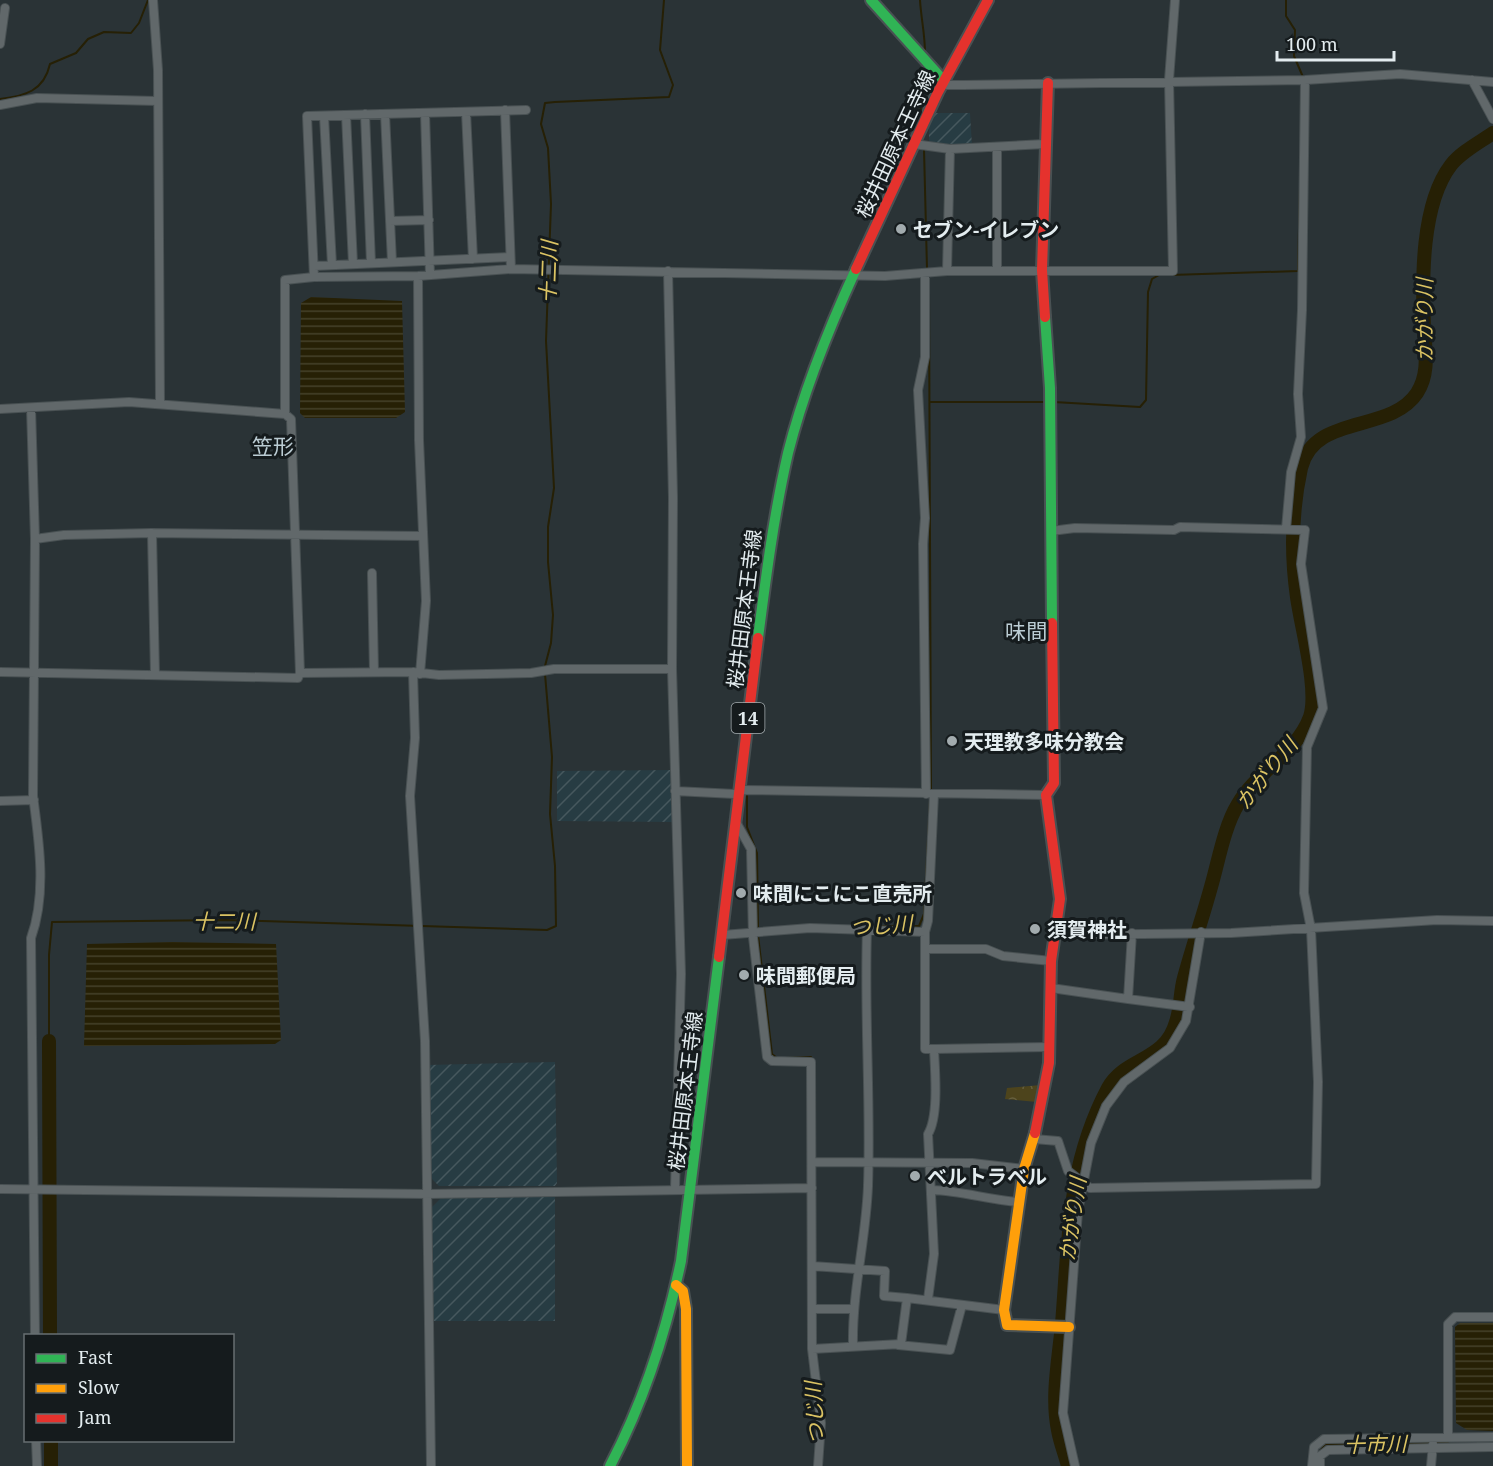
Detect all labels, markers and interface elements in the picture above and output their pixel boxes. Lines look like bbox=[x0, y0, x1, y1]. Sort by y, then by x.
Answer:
scale bar bbox=[1277, 24, 1394, 62]
text: 100 m bbox=[1286, 32, 1338, 56]
street label: 桜井田原本王寺線 bbox=[849, 66, 941, 222]
place label: セブン-イレブン bbox=[913, 216, 1059, 243]
marker: セブン-イレブン bbox=[894, 222, 908, 236]
water label: 十二川 bbox=[533, 238, 563, 304]
water label: かがり川 bbox=[1410, 276, 1438, 362]
district label: 笠形 bbox=[252, 432, 294, 460]
street label: 桜井田原本王寺線 bbox=[721, 528, 767, 690]
district label: 味間 bbox=[1005, 617, 1047, 645]
road number: 14 bbox=[732, 703, 764, 733]
place label: 天理教多味分教会 bbox=[964, 728, 1124, 755]
water label: かがり川 bbox=[1229, 730, 1305, 814]
marker: 天理教多味分教会 bbox=[945, 734, 959, 748]
place label: 味間にこにこ直売所 bbox=[753, 880, 932, 907]
marker: 味間にこにこ直売所 bbox=[734, 886, 748, 900]
water label: 十二川 bbox=[193, 907, 257, 935]
water label: つじ川 bbox=[849, 909, 915, 941]
place label: 須賀神社 bbox=[1047, 916, 1127, 943]
marker: 須賀神社 bbox=[1028, 922, 1042, 936]
place label: 味間郵便局 bbox=[756, 962, 856, 989]
marker: 味間郵便局 bbox=[737, 968, 751, 982]
street label: 桜井田原本王寺線 bbox=[662, 1010, 708, 1172]
place label: ベルトラベル bbox=[927, 1163, 1047, 1190]
marker: ベルトラベル bbox=[908, 1169, 922, 1183]
water label: かがり川 bbox=[1052, 1173, 1092, 1263]
legend bbox=[24, 1334, 234, 1442]
text: Fast bbox=[78, 1345, 113, 1369]
text: Slow bbox=[78, 1375, 120, 1399]
water label: つじ川 bbox=[798, 1379, 830, 1445]
text: Jam bbox=[77, 1405, 112, 1429]
water label: 十市川 bbox=[1343, 1429, 1409, 1459]

